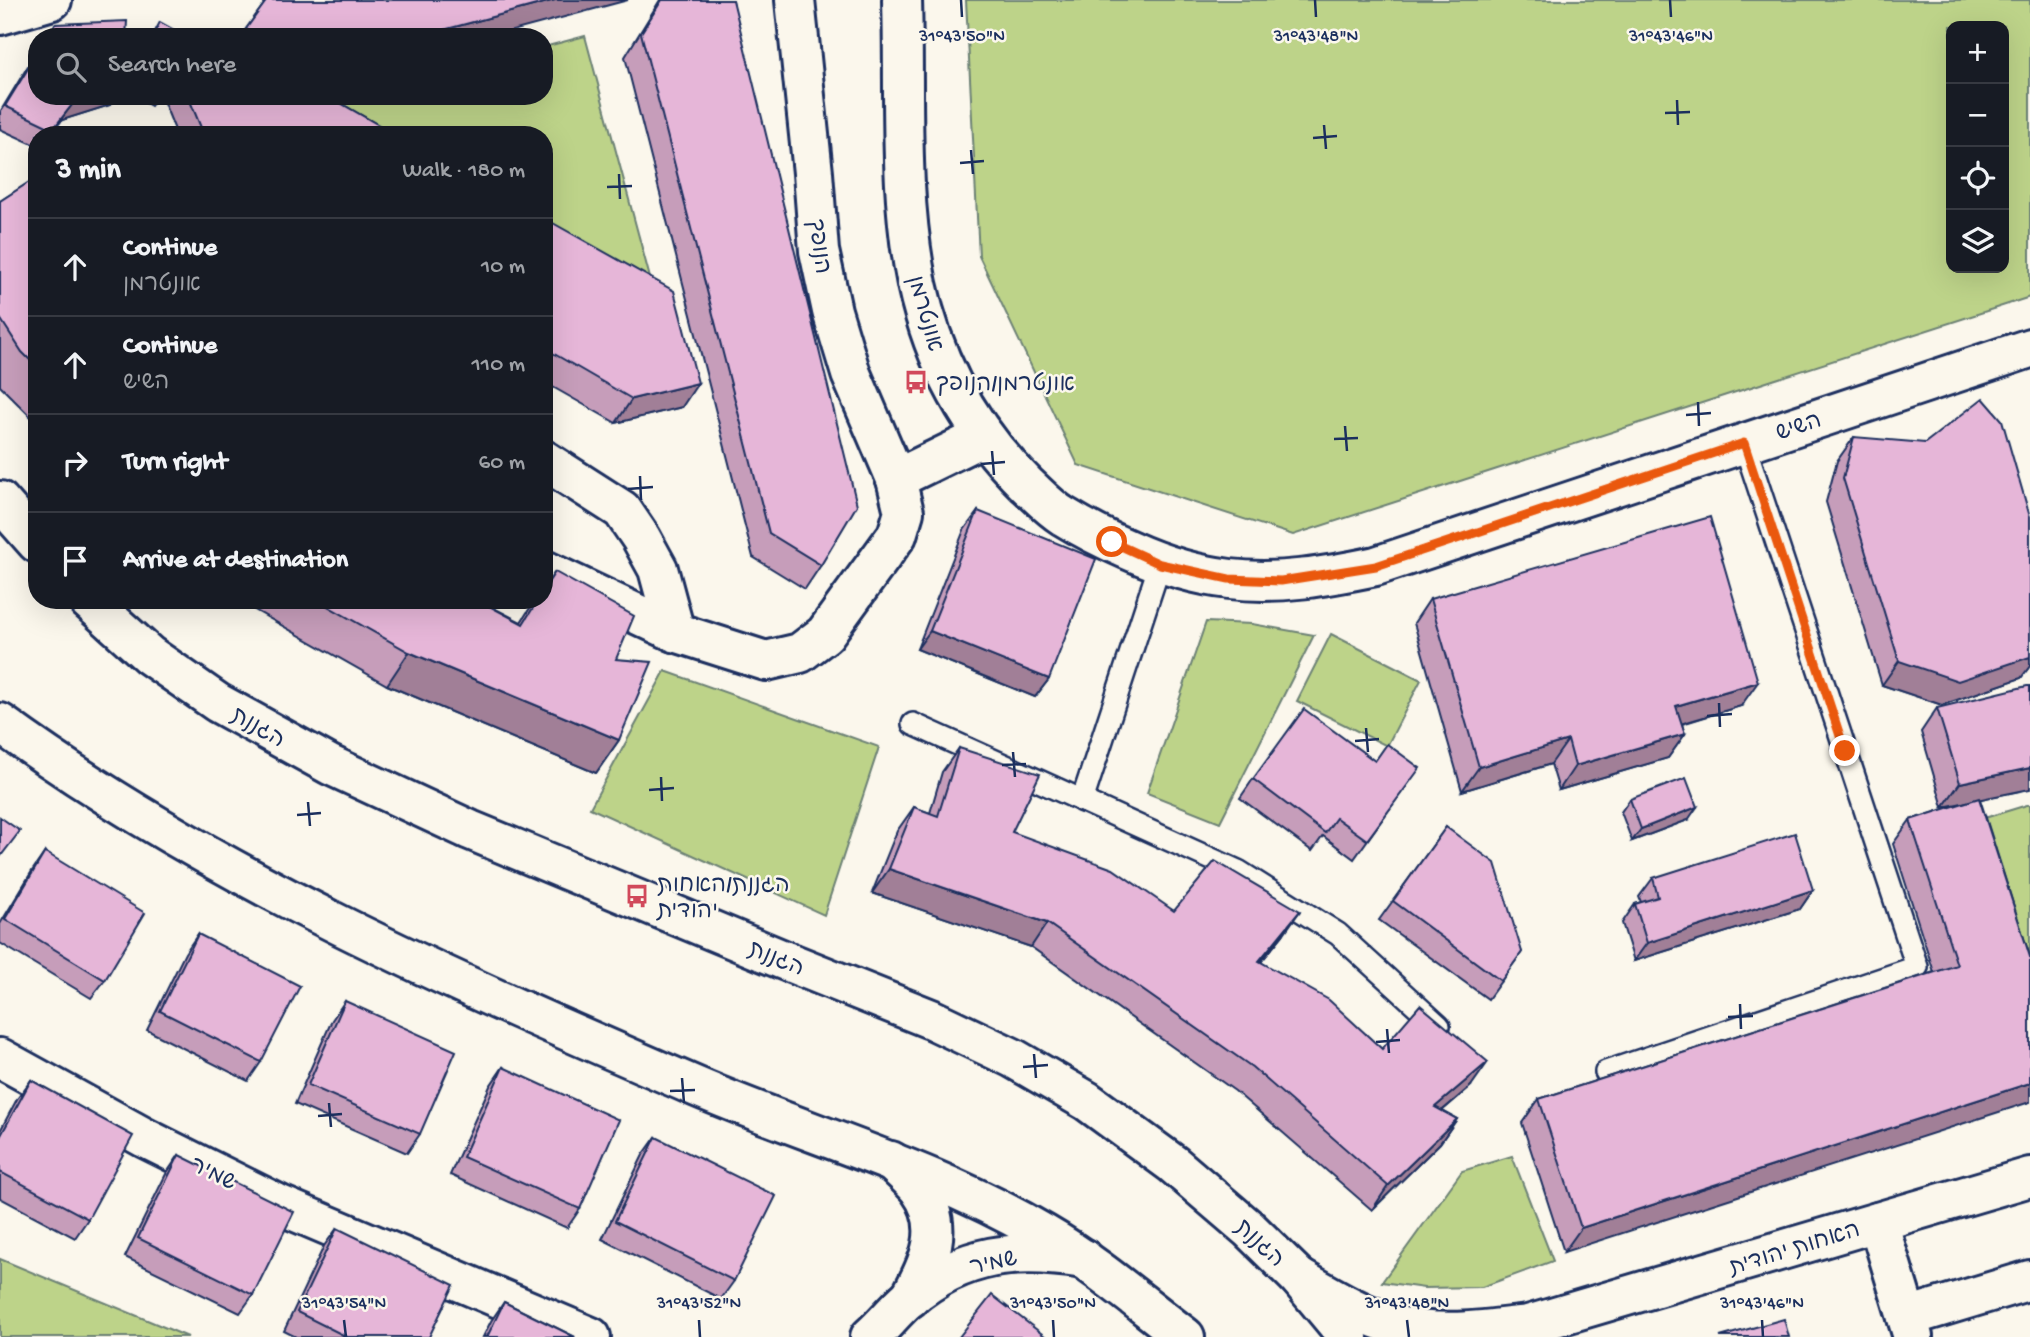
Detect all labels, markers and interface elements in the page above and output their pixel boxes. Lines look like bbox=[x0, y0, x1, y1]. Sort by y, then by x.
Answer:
map controls bbox=[1946, 21, 2009, 273]
button: + bbox=[1946, 21, 2009, 84]
text: 31°43'50"N bbox=[918, 27, 1005, 48]
text: 31°43'48"N bbox=[1273, 27, 1358, 48]
text: 31°43'46"N bbox=[1628, 27, 1713, 48]
search box bbox=[28, 28, 553, 105]
icon: search bbox=[52, 48, 90, 86]
text: Search here bbox=[108, 51, 236, 82]
button: − bbox=[1946, 84, 2009, 147]
button: locate bbox=[1946, 147, 2009, 210]
text: 3 min bbox=[56, 154, 121, 189]
text: Walk · 180 m bbox=[403, 158, 525, 185]
button: layers bbox=[1946, 210, 2009, 273]
street label: הנופך bbox=[800, 217, 835, 276]
text: Continue bbox=[123, 234, 217, 265]
icon: ahead bbox=[56, 248, 94, 286]
text: 10 m bbox=[481, 254, 525, 281]
text: אונטרמן bbox=[123, 272, 201, 299]
street label: אונטרמן bbox=[900, 273, 947, 355]
text: Continue bbox=[123, 332, 217, 363]
icon: ahead bbox=[56, 346, 94, 384]
text: 110 m bbox=[472, 352, 525, 379]
bus stop icon: אונטרמן/הנופך bbox=[902, 368, 930, 396]
text: השיש bbox=[123, 370, 169, 397]
place label: אונטרמן/הנופך bbox=[936, 372, 1075, 399]
street label: השיש bbox=[1773, 408, 1825, 448]
icon: right bbox=[56, 444, 94, 482]
text: Turn right bbox=[123, 448, 227, 479]
text: 60 m bbox=[479, 450, 525, 477]
route start bbox=[1096, 526, 1127, 557]
icon: arrive bbox=[56, 542, 94, 580]
text: Arrive at destination bbox=[123, 546, 348, 577]
street label: הגננת bbox=[225, 703, 289, 755]
route end bbox=[1829, 735, 1860, 766]
place label: הגננת/האחות יהודית bbox=[656, 873, 790, 926]
bus stop icon: הגננת/האחות יהודית bbox=[623, 882, 651, 910]
street label: הגננת bbox=[744, 937, 808, 984]
street label: שמיר bbox=[185, 1152, 240, 1198]
street label: הגננת bbox=[1228, 1215, 1289, 1274]
street label: האחות יהודית bbox=[1725, 1218, 1864, 1283]
street label: שמיר bbox=[967, 1246, 1020, 1283]
text: 31°43'54"N bbox=[301, 1294, 386, 1315]
text: 31°43'52"N bbox=[656, 1294, 741, 1315]
text: 31°43'50"N bbox=[1009, 1294, 1096, 1315]
text: 31°43'48"N bbox=[1364, 1294, 1449, 1315]
text: 31°43'46"N bbox=[1719, 1294, 1804, 1315]

